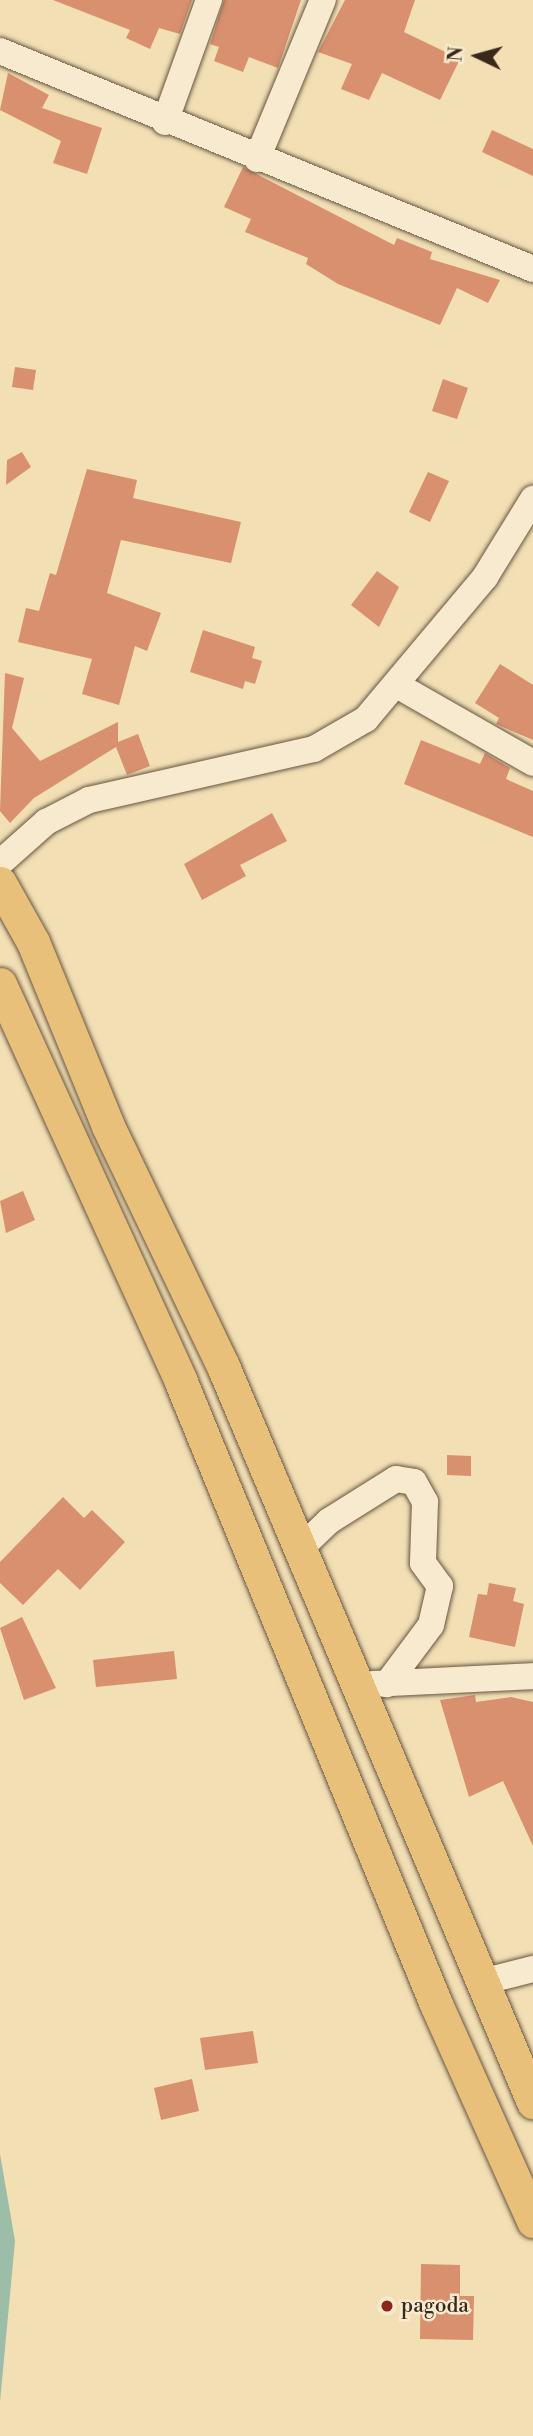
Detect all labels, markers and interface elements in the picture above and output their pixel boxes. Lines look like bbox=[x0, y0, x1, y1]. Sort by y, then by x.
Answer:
north arrow bbox=[442, 21, 512, 91]
text: N bbox=[443, 46, 469, 63]
place label: pagoda bbox=[401, 2293, 469, 2319]
marker: pagoda bbox=[379, 2298, 395, 2314]

